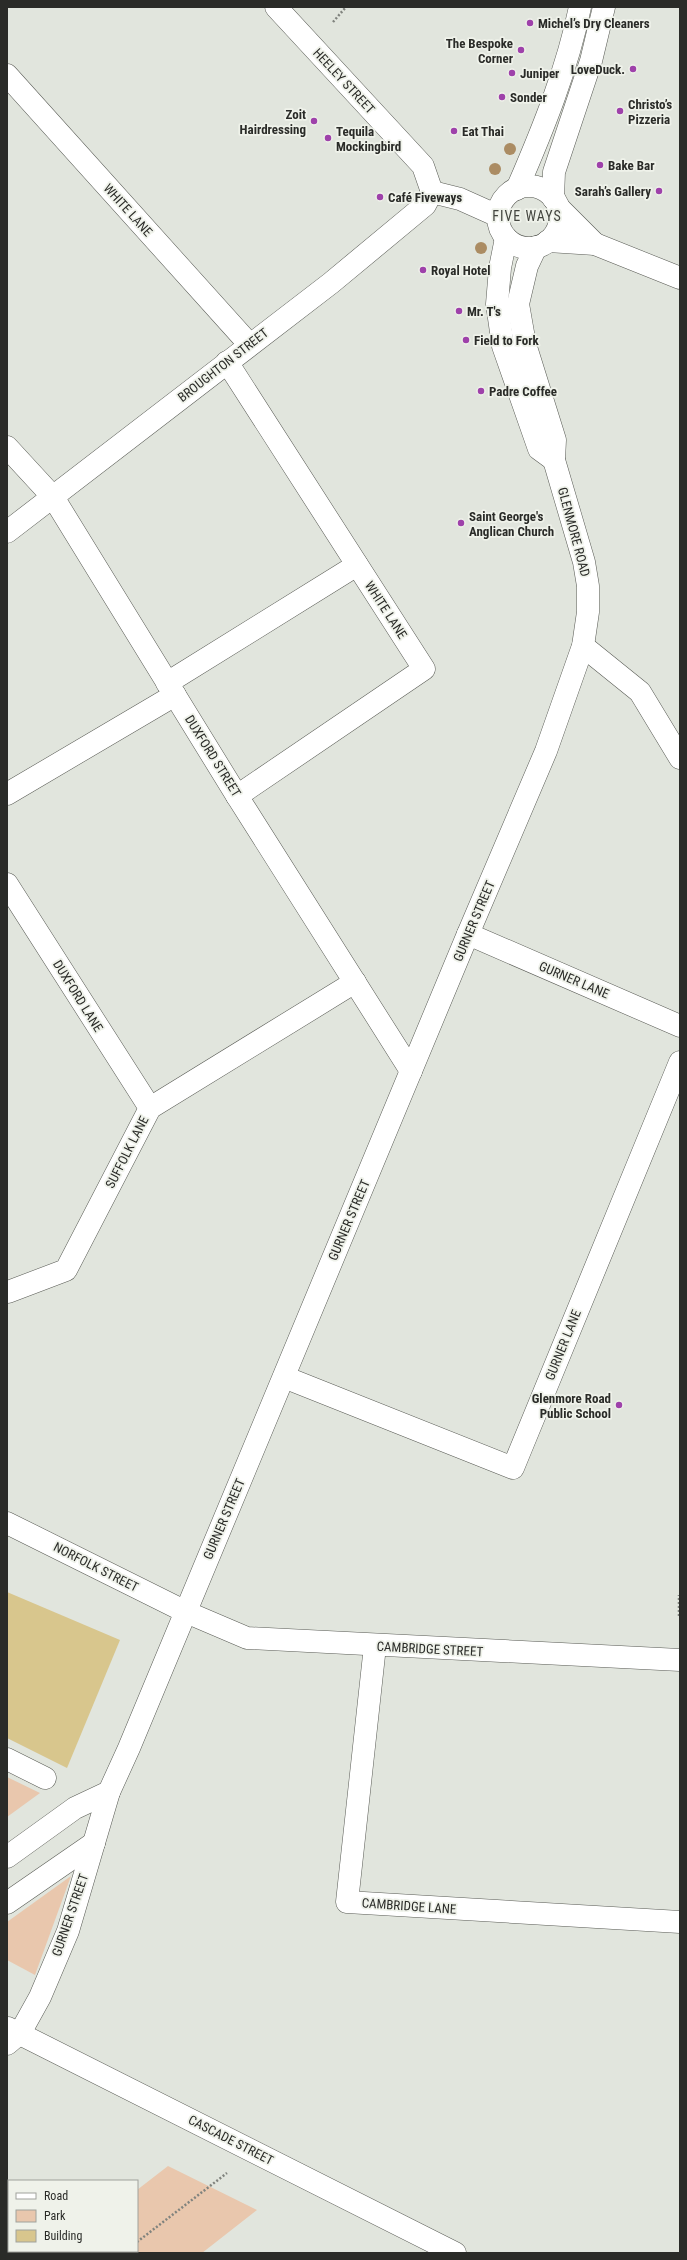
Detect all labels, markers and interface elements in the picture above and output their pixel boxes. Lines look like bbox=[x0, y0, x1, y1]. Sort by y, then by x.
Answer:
place label: Michel’s Dry Cleaners bbox=[538, 16, 650, 31]
marker: Michel’s Dry Cleaners bbox=[525, 18, 535, 28]
place label: The Bespoke Corner bbox=[446, 36, 514, 66]
street label: HEELEY STREET bbox=[310, 45, 378, 117]
marker: The Bespoke Corner bbox=[516, 45, 526, 55]
place label: LoveDuck. bbox=[571, 62, 625, 77]
marker: LoveDuck. bbox=[628, 64, 638, 74]
place label: Juniper bbox=[520, 66, 560, 81]
marker: Juniper bbox=[507, 68, 517, 78]
place label: Sonder bbox=[510, 90, 548, 105]
marker: Sonder bbox=[497, 92, 507, 102]
place label: Christo’s Pizzeria bbox=[628, 97, 672, 127]
marker: Christo’s Pizzeria bbox=[615, 106, 625, 116]
place label: Zoit Hairdressing bbox=[240, 107, 306, 137]
marker: Zoit Hairdressing bbox=[309, 116, 319, 126]
place label: Tequila Mockingbird bbox=[336, 124, 401, 154]
place label: Eat Thai bbox=[462, 124, 504, 139]
marker: Eat Thai bbox=[449, 126, 459, 136]
marker: Tequila Mockingbird bbox=[323, 133, 333, 143]
place label: Bake Bar bbox=[608, 158, 655, 173]
marker: Bake Bar bbox=[595, 160, 605, 170]
street label: WHITE LANE bbox=[100, 181, 156, 239]
place label: Sarah’s Gallery bbox=[575, 184, 651, 199]
marker: Sarah’s Gallery bbox=[654, 186, 664, 196]
place label: Café Fiveways bbox=[388, 190, 462, 205]
marker: Café Fiveways bbox=[375, 192, 385, 202]
district label: FIVE WAYS bbox=[492, 208, 562, 224]
place label: Royal Hotel bbox=[431, 263, 491, 278]
marker: Royal Hotel bbox=[418, 265, 428, 275]
place label: Mr. T's bbox=[467, 304, 501, 319]
marker: Mr. T's bbox=[454, 306, 464, 316]
street label: BROUGHTON STREET bbox=[175, 325, 271, 405]
place label: Field to Fork bbox=[474, 333, 539, 348]
marker: Field to Fork bbox=[461, 335, 471, 345]
place label: Padre Coffee bbox=[489, 384, 557, 399]
marker: Padre Coffee bbox=[476, 386, 486, 396]
street label: GLENMORE ROAD bbox=[555, 486, 593, 578]
place label: Saint George's Anglican Church bbox=[469, 509, 554, 539]
marker: Saint George's Anglican Church bbox=[456, 518, 466, 528]
street label: WHITE LANE bbox=[362, 578, 410, 642]
street label: DUXFORD STREET bbox=[182, 712, 244, 800]
street label: GURNER STREET bbox=[450, 878, 498, 964]
street label: DUXFORD LANE bbox=[50, 957, 106, 1035]
street label: GURNER LANE bbox=[537, 959, 611, 1001]
street label: SUFFOLK LANE bbox=[102, 1113, 152, 1191]
street label: GURNER STREET bbox=[325, 1177, 373, 1263]
street label: GURNER LANE bbox=[542, 1308, 584, 1382]
place label: Glenmore Road Public School bbox=[532, 1391, 611, 1421]
marker: Glenmore Road Public School bbox=[614, 1400, 624, 1410]
street label: GURNER STREET bbox=[200, 1476, 248, 1562]
street label: NORFOLK STREET bbox=[51, 1539, 141, 1595]
street label: CAMBRIDGE STREET bbox=[376, 1639, 484, 1659]
street label: GURNER STREET bbox=[49, 1871, 91, 1958]
street label: CAMBRIDGE LANE bbox=[361, 1895, 457, 1917]
street label: CASCADE STREET bbox=[186, 2112, 276, 2168]
legend bbox=[8, 2180, 138, 2252]
text: Road bbox=[44, 2189, 68, 2203]
text: Park bbox=[44, 2209, 66, 2223]
text: Building bbox=[44, 2229, 82, 2243]

